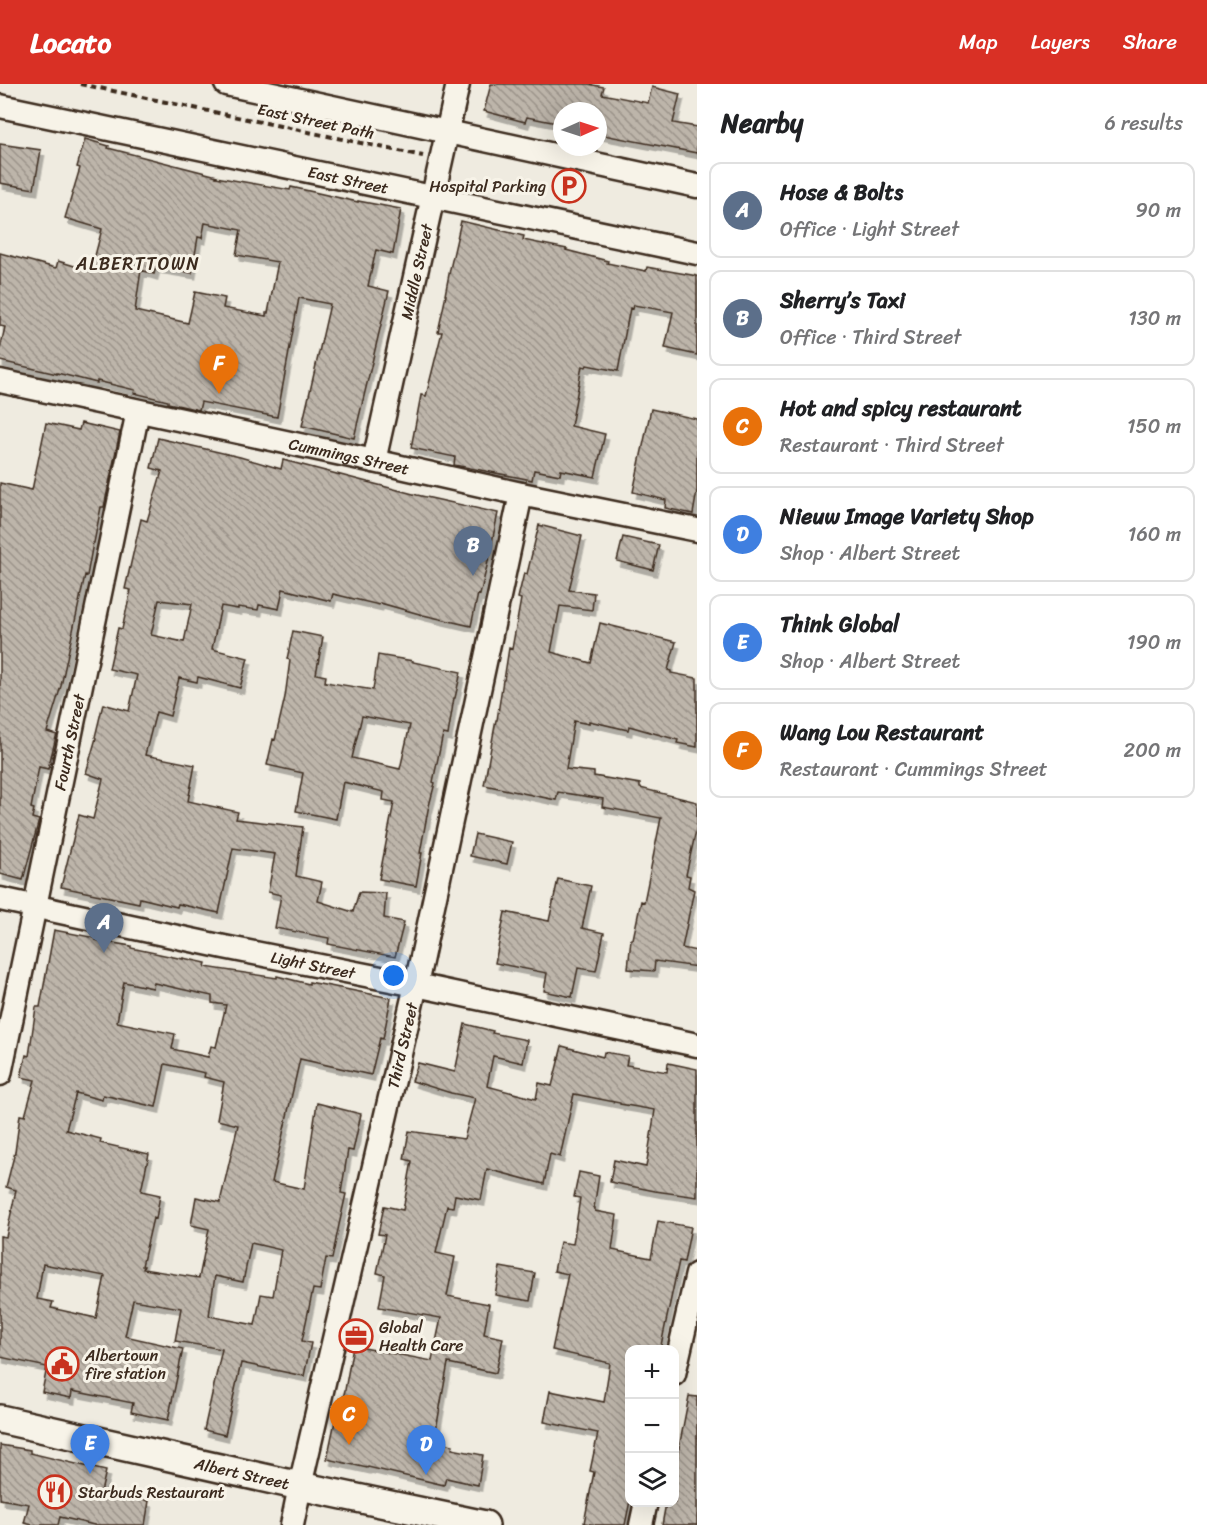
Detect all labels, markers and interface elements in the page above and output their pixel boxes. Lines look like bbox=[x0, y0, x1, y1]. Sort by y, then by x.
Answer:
text: Locato bbox=[30, 18, 111, 67]
text: Map bbox=[959, 23, 998, 61]
text: Layers bbox=[1031, 23, 1090, 61]
text: Share bbox=[1123, 23, 1177, 61]
street label: East Street Path bbox=[255, 94, 377, 148]
text: Nearby bbox=[721, 100, 803, 146]
north arrow bbox=[553, 102, 607, 156]
text: 6 results bbox=[1104, 106, 1183, 141]
street label: East Street bbox=[305, 157, 391, 202]
parking icon: Hospital Parking bbox=[551, 168, 587, 204]
place label: Hospital Parking bbox=[429, 172, 546, 201]
text: Hose & Bolts bbox=[780, 173, 903, 212]
text: A bbox=[736, 193, 749, 228]
text: 90 m bbox=[1136, 193, 1181, 228]
text: Office · Light Street bbox=[780, 212, 959, 247]
street label: Middle Street bbox=[391, 220, 441, 322]
district label: ALBERTTOWN bbox=[75, 248, 200, 280]
text: Sherry’s Taxi bbox=[780, 281, 905, 320]
text: B bbox=[736, 301, 749, 336]
text: 130 m bbox=[1128, 301, 1181, 336]
text: Office · Third Street bbox=[780, 320, 961, 355]
pin: F bbox=[200, 344, 238, 394]
text: Hot and spicy restaurant bbox=[780, 389, 1022, 428]
text: C bbox=[736, 409, 749, 444]
text: 150 m bbox=[1127, 409, 1181, 444]
text: Restaurant · Third Street bbox=[780, 428, 1004, 463]
street label: Cummings Street bbox=[286, 429, 412, 483]
text: Nieuw Image Variety Shop bbox=[780, 497, 1034, 536]
text: D bbox=[737, 517, 748, 552]
text: 160 m bbox=[1128, 517, 1181, 552]
pin: B bbox=[454, 526, 492, 576]
text: Shop · Albert Street bbox=[780, 536, 960, 571]
text: Think Global bbox=[780, 605, 899, 644]
text: E bbox=[737, 625, 748, 660]
text: 190 m bbox=[1127, 625, 1181, 660]
text: Shop · Albert Street bbox=[780, 644, 960, 679]
street label: Fourth Street bbox=[45, 691, 93, 793]
text: Wang Lou Restaurant bbox=[780, 713, 984, 752]
text: F bbox=[737, 733, 748, 768]
text: 200 m bbox=[1124, 733, 1181, 768]
text: Restaurant · Cummings Street bbox=[780, 752, 1048, 787]
pin: A bbox=[84, 904, 124, 953]
street label: Light Street bbox=[268, 942, 358, 987]
your location bbox=[379, 961, 408, 990]
street label: Third Street bbox=[378, 999, 426, 1091]
place label: Global Health Care bbox=[379, 1313, 463, 1360]
office icon: Global Health Care bbox=[338, 1318, 374, 1354]
place label: Albertown fire station bbox=[84, 1341, 166, 1388]
map controls bbox=[625, 1345, 679, 1507]
button: + bbox=[625, 1345, 679, 1399]
public building icon: Albertown fire station bbox=[44, 1346, 80, 1382]
pin: C bbox=[330, 1396, 368, 1445]
button: − bbox=[625, 1399, 679, 1453]
pin: E bbox=[70, 1424, 110, 1474]
pin: D bbox=[406, 1426, 446, 1475]
street label: Albert Street bbox=[191, 1448, 292, 1498]
button: layers bbox=[625, 1453, 679, 1507]
restaurant icon: Starbuds Restaurant bbox=[37, 1474, 73, 1510]
place label: Starbuds Restaurant bbox=[78, 1478, 225, 1507]

